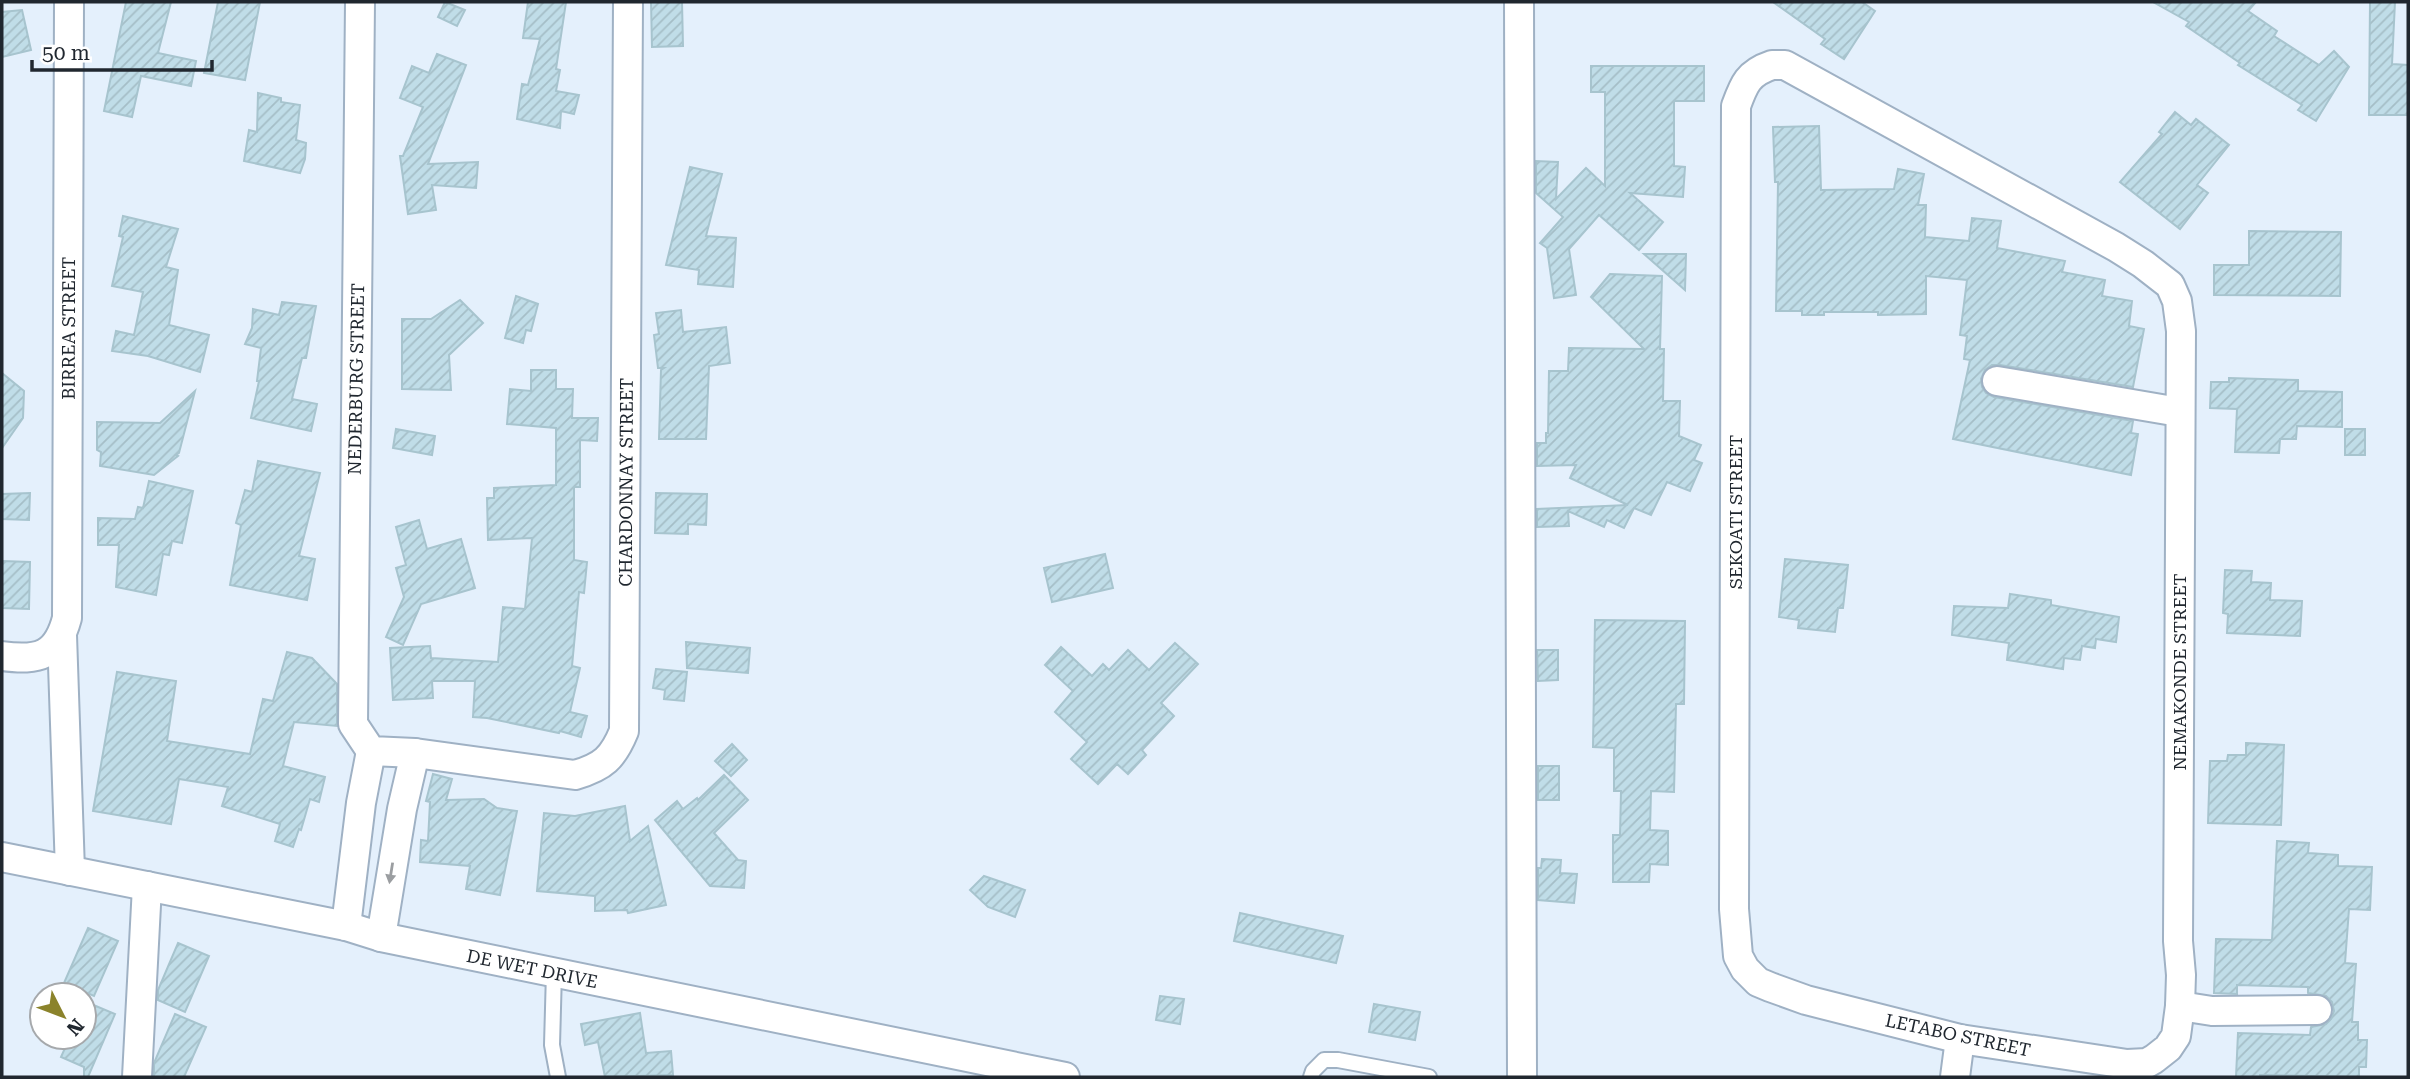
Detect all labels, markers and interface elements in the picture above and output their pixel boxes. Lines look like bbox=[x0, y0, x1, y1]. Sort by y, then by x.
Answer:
scale bar bbox=[32, 28, 212, 72]
text: 50 m bbox=[42, 41, 90, 65]
street label: BIRREA STREET bbox=[57, 257, 79, 400]
street label: NEDERBURG STREET bbox=[344, 283, 368, 475]
street label: CHARDONNAY STREET bbox=[614, 378, 636, 587]
street label: SEKOATI STREET bbox=[1725, 435, 1746, 589]
street label: NEMAKONDE STREET bbox=[2169, 573, 2190, 771]
one-way arrow bbox=[385, 862, 396, 884]
street label: DE WET DRIVE bbox=[465, 944, 600, 992]
north arrow bbox=[28, 981, 98, 1051]
street label: LETABO STREET bbox=[1884, 1009, 2032, 1061]
text: N bbox=[62, 1014, 89, 1040]

